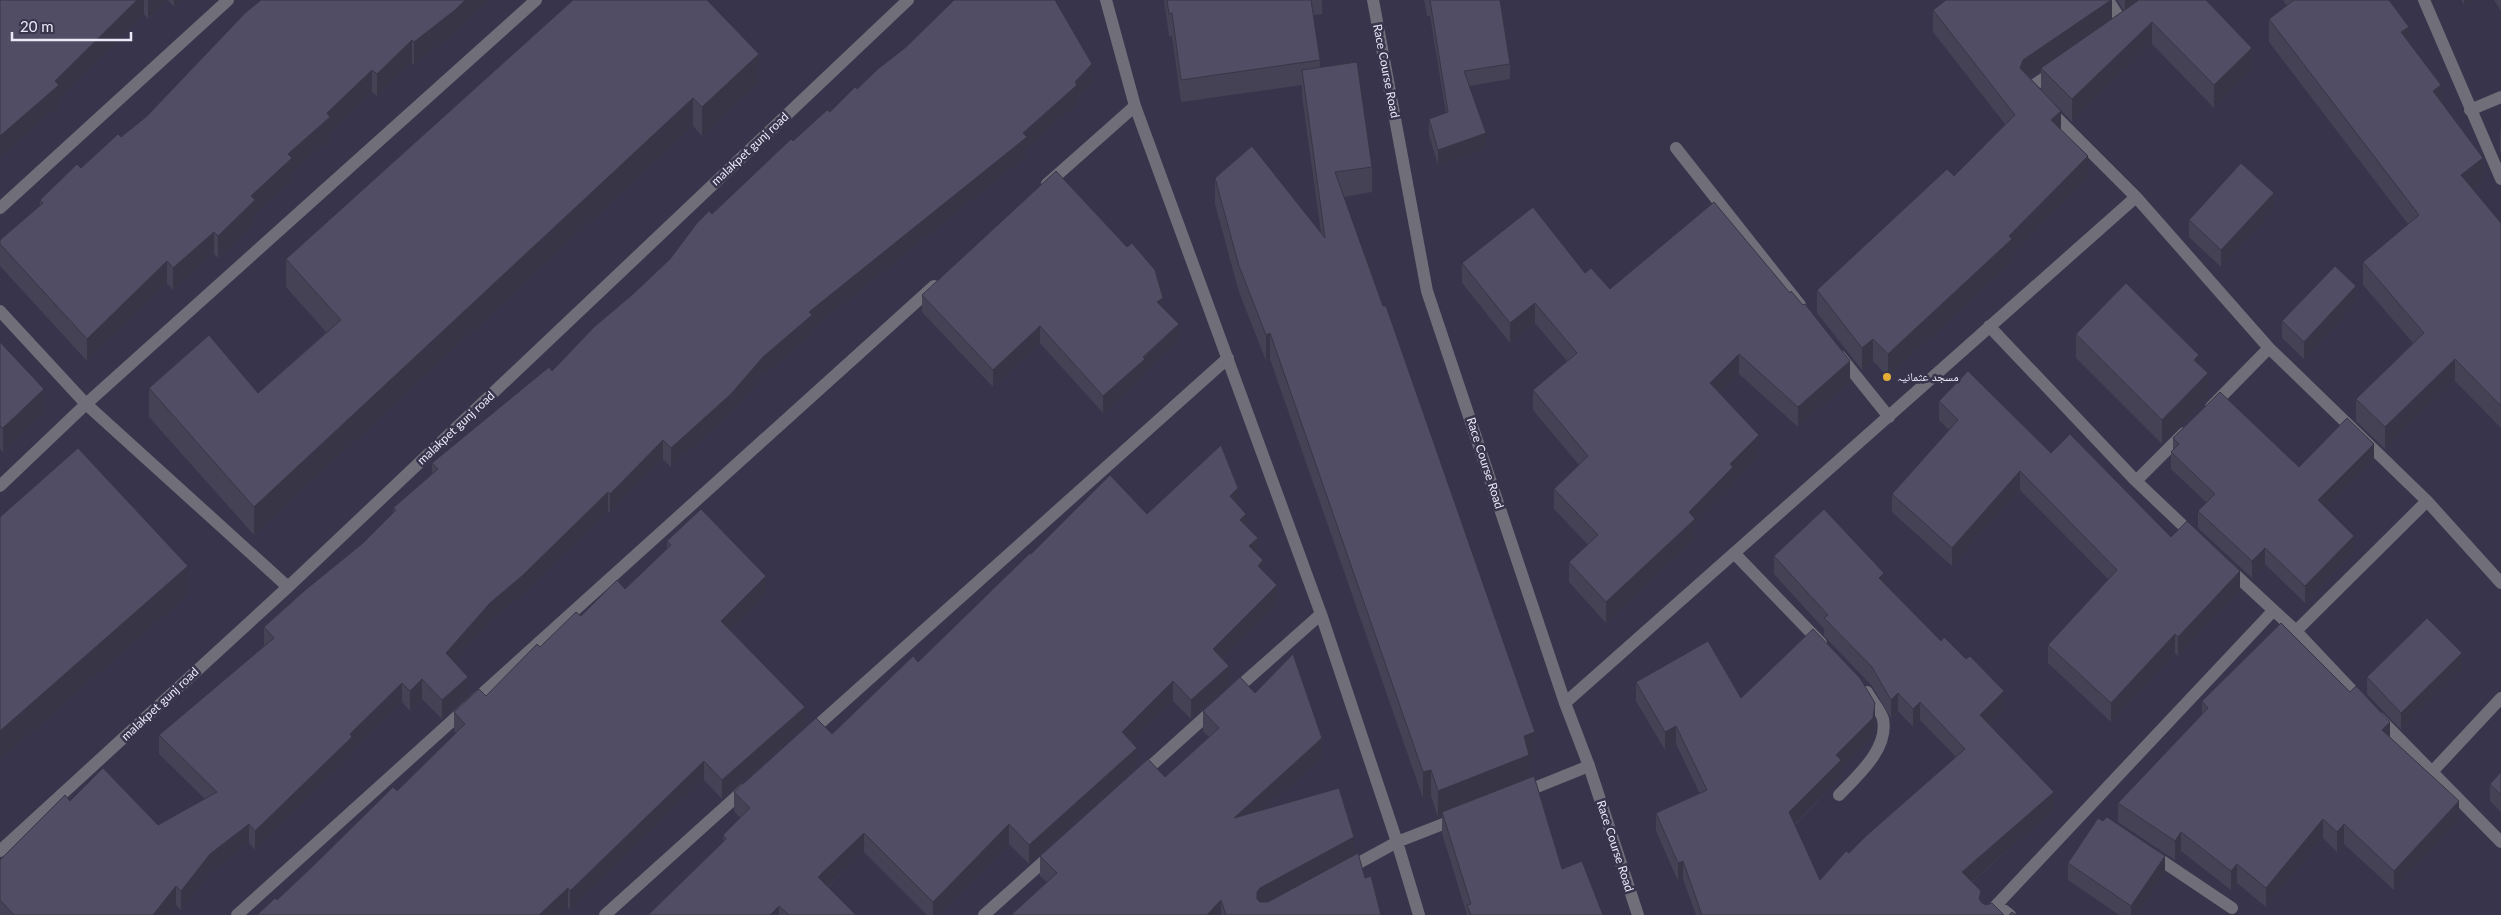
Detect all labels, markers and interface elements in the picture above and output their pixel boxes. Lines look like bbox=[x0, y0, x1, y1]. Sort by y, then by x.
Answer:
scale bar bbox=[12, 10, 131, 42]
text: 20 m bbox=[20, 17, 54, 35]
street label: Race Course Road bbox=[1370, 23, 1403, 119]
street label: malakpet gunj road bbox=[708, 109, 791, 188]
place label: مسجد عثمانیہ bbox=[1897, 369, 1959, 384]
marker: مسجد عثمانیہ bbox=[1881, 371, 1893, 383]
street label: malakpet gunj road bbox=[414, 388, 497, 467]
street label: Race Course Road bbox=[1464, 415, 1507, 511]
street label: malakpet gunj road bbox=[118, 664, 201, 743]
street label: Race Course Road bbox=[1594, 798, 1637, 894]

